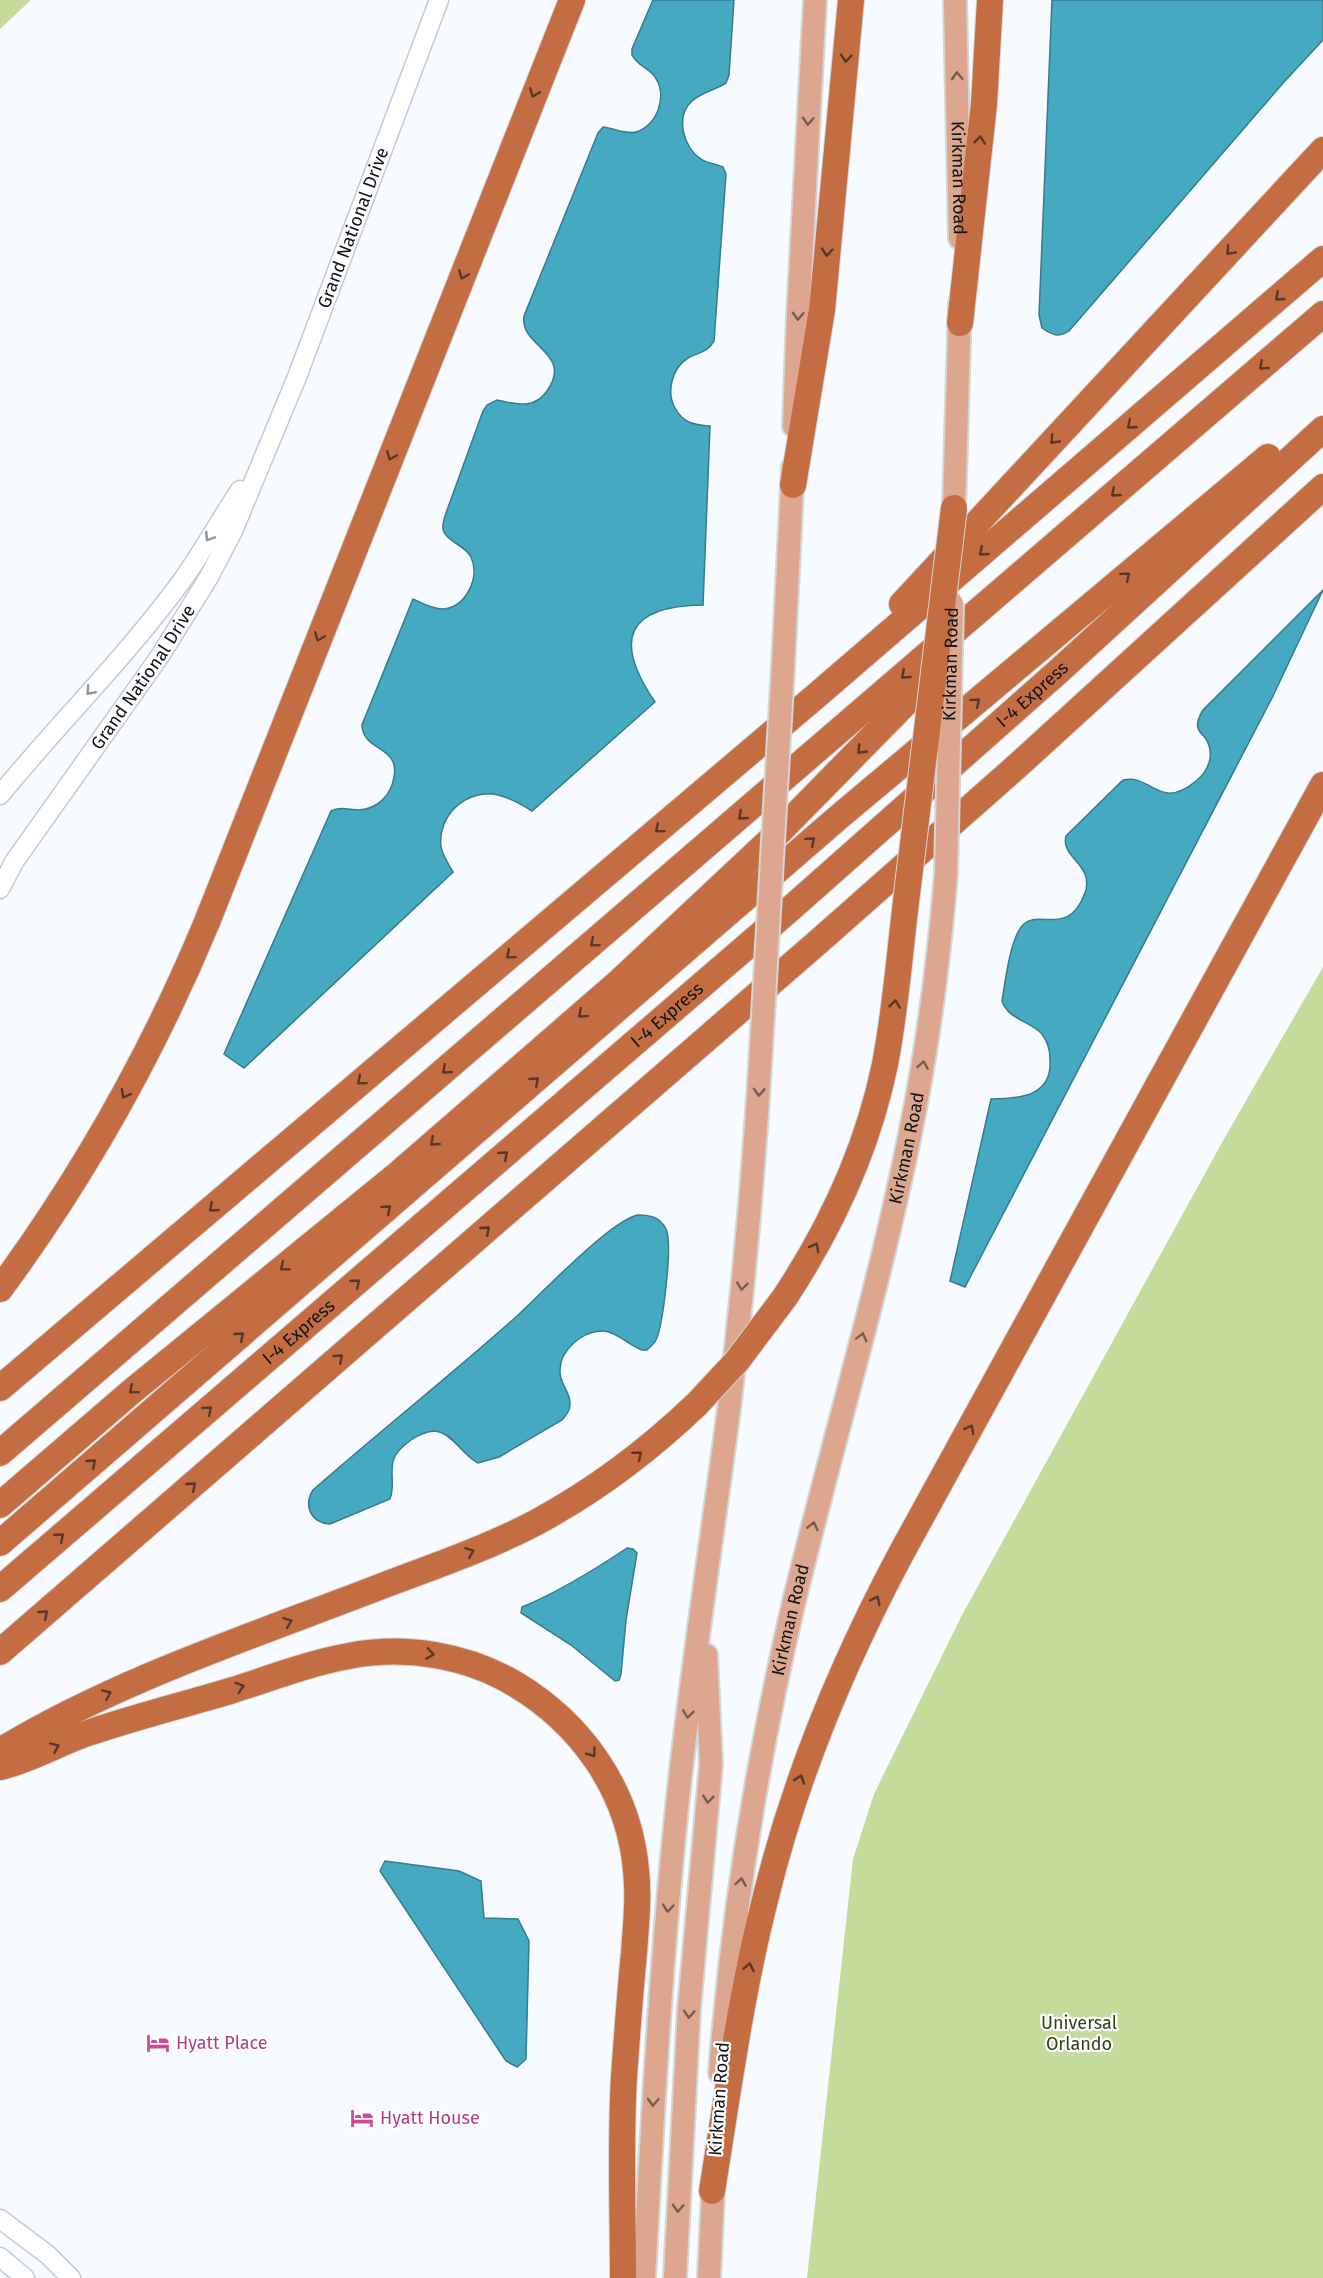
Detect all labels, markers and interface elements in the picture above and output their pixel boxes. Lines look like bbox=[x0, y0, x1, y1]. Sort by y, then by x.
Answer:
one-way arrow bbox=[840, 54, 853, 63]
one-way arrow bbox=[951, 71, 964, 80]
one-way arrow bbox=[529, 87, 541, 98]
one-way arrow bbox=[802, 117, 815, 126]
street label: Kirkman Road bbox=[947, 121, 971, 235]
one-way arrow bbox=[973, 135, 986, 144]
street label: Grand National Drive bbox=[313, 144, 394, 311]
one-way arrow bbox=[1226, 244, 1237, 254]
one-way arrow bbox=[821, 248, 834, 257]
one-way arrow bbox=[457, 269, 470, 279]
one-way arrow bbox=[1275, 290, 1286, 301]
one-way arrow bbox=[791, 312, 804, 321]
one-way arrow bbox=[1259, 359, 1270, 370]
one-way arrow bbox=[1127, 417, 1138, 428]
one-way arrow bbox=[1050, 433, 1061, 443]
one-way arrow bbox=[386, 450, 398, 461]
one-way arrow bbox=[1111, 486, 1122, 497]
one-way arrow bbox=[206, 531, 217, 542]
one-way arrow bbox=[979, 545, 990, 556]
one-way arrow bbox=[1119, 573, 1130, 584]
street label: Grand National Drive bbox=[86, 601, 200, 754]
street label: Kirkman Road bbox=[938, 607, 963, 721]
one-way arrow bbox=[314, 632, 327, 642]
street label: I-4 Express bbox=[992, 657, 1073, 732]
one-way arrow bbox=[901, 667, 912, 678]
one-way arrow bbox=[86, 685, 97, 695]
one-way arrow bbox=[969, 698, 980, 709]
one-way arrow bbox=[857, 742, 868, 753]
one-way arrow bbox=[738, 809, 749, 820]
one-way arrow bbox=[655, 822, 666, 833]
one-way arrow bbox=[804, 837, 815, 848]
one-way arrow bbox=[590, 935, 601, 946]
one-way arrow bbox=[506, 948, 517, 959]
street label: I-4 Express bbox=[626, 978, 708, 1052]
one-way arrow bbox=[888, 999, 900, 1008]
one-way arrow bbox=[577, 1007, 588, 1018]
one-way arrow bbox=[916, 1061, 929, 1071]
one-way arrow bbox=[442, 1063, 453, 1074]
one-way arrow bbox=[357, 1074, 368, 1085]
one-way arrow bbox=[528, 1077, 539, 1088]
one-way arrow bbox=[752, 1087, 765, 1096]
one-way arrow bbox=[121, 1088, 132, 1098]
street label: Kirkman Road bbox=[884, 1090, 929, 1206]
one-way arrow bbox=[430, 1135, 441, 1146]
one-way arrow bbox=[497, 1152, 508, 1163]
one-way arrow bbox=[209, 1201, 220, 1212]
one-way arrow bbox=[380, 1205, 391, 1216]
one-way arrow bbox=[479, 1227, 490, 1238]
one-way arrow bbox=[808, 1243, 819, 1254]
one-way arrow bbox=[280, 1260, 291, 1271]
one-way arrow bbox=[349, 1279, 360, 1290]
one-way arrow bbox=[736, 1281, 749, 1290]
street label: I-4 Express bbox=[258, 1295, 339, 1369]
one-way arrow bbox=[233, 1332, 244, 1343]
one-way arrow bbox=[854, 1333, 867, 1343]
one-way arrow bbox=[332, 1355, 343, 1366]
one-way arrow bbox=[129, 1383, 140, 1394]
one-way arrow bbox=[201, 1406, 212, 1417]
one-way arrow bbox=[962, 1424, 974, 1435]
one-way arrow bbox=[632, 1451, 643, 1462]
one-way arrow bbox=[85, 1459, 96, 1470]
one-way arrow bbox=[185, 1483, 196, 1494]
one-way arrow bbox=[806, 1521, 819, 1531]
one-way arrow bbox=[53, 1533, 64, 1544]
one-way arrow bbox=[465, 1547, 475, 1560]
street label: Kirkman Road bbox=[767, 1562, 814, 1678]
one-way arrow bbox=[869, 1595, 881, 1606]
one-way arrow bbox=[38, 1610, 48, 1621]
one-way arrow bbox=[282, 1617, 293, 1629]
one-way arrow bbox=[425, 1648, 435, 1660]
one-way arrow bbox=[234, 1682, 245, 1695]
one-way arrow bbox=[101, 1689, 112, 1701]
one-way arrow bbox=[683, 1709, 695, 1718]
one-way arrow bbox=[48, 1742, 59, 1754]
one-way arrow bbox=[585, 1747, 596, 1758]
one-way arrow bbox=[793, 1774, 806, 1785]
one-way arrow bbox=[702, 1794, 715, 1803]
one-way arrow bbox=[734, 1877, 747, 1887]
one-way arrow bbox=[662, 1903, 675, 1912]
one-way arrow bbox=[742, 1963, 755, 1973]
one-way arrow bbox=[683, 2009, 696, 2018]
park label: Universal Orlando bbox=[1041, 2012, 1117, 2055]
hotel icon: Hyatt Place bbox=[145, 2030, 171, 2056]
place label: Hyatt Place bbox=[176, 2032, 268, 2054]
street label: Kirkman Road bbox=[704, 2041, 734, 2157]
one-way arrow bbox=[646, 2098, 659, 2107]
hotel icon: Hyatt House bbox=[349, 2105, 375, 2131]
place label: Hyatt House bbox=[380, 2107, 480, 2129]
one-way arrow bbox=[672, 2204, 685, 2213]

